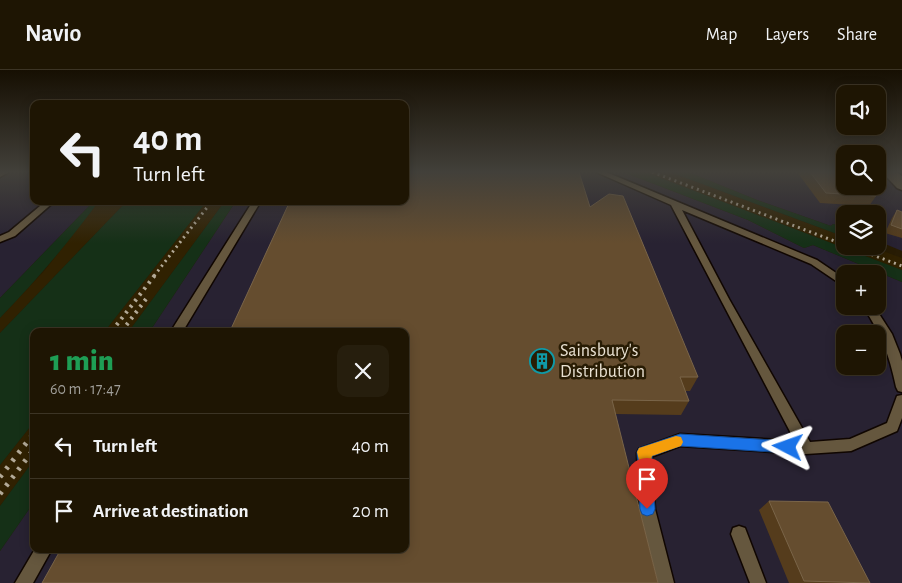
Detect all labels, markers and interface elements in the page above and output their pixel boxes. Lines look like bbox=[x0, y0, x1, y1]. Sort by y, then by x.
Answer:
text: Navio bbox=[25, 22, 81, 46]
text: Map bbox=[706, 26, 737, 44]
text: Layers bbox=[765, 26, 809, 44]
text: Share bbox=[837, 26, 877, 44]
map controls bbox=[836, 85, 886, 375]
button: sound bbox=[836, 85, 886, 135]
icon: left bbox=[50, 120, 115, 185]
text: 40 m bbox=[133, 122, 202, 157]
button: search bbox=[836, 145, 886, 195]
text: Turn left bbox=[133, 163, 205, 185]
button: layers bbox=[836, 205, 886, 255]
button: + bbox=[836, 265, 886, 315]
button: − bbox=[836, 325, 886, 375]
place label: Sainsbury's Distribution bbox=[560, 342, 645, 381]
button: close bbox=[337, 345, 389, 397]
text: 1 min bbox=[50, 346, 114, 376]
building icon: Sainsbury's Distribution bbox=[529, 348, 555, 374]
text: 60 m · 17:47 bbox=[50, 381, 121, 397]
position arrow bbox=[761, 420, 813, 472]
icon: left bbox=[50, 432, 78, 460]
text: Turn left bbox=[93, 437, 157, 456]
text: 40 m bbox=[351, 437, 389, 456]
pin bbox=[626, 458, 668, 509]
icon: arrive bbox=[633, 465, 661, 493]
icon: arrive bbox=[50, 497, 78, 525]
text: Arrive at destination bbox=[93, 502, 249, 521]
text: 20 m bbox=[352, 502, 389, 521]

